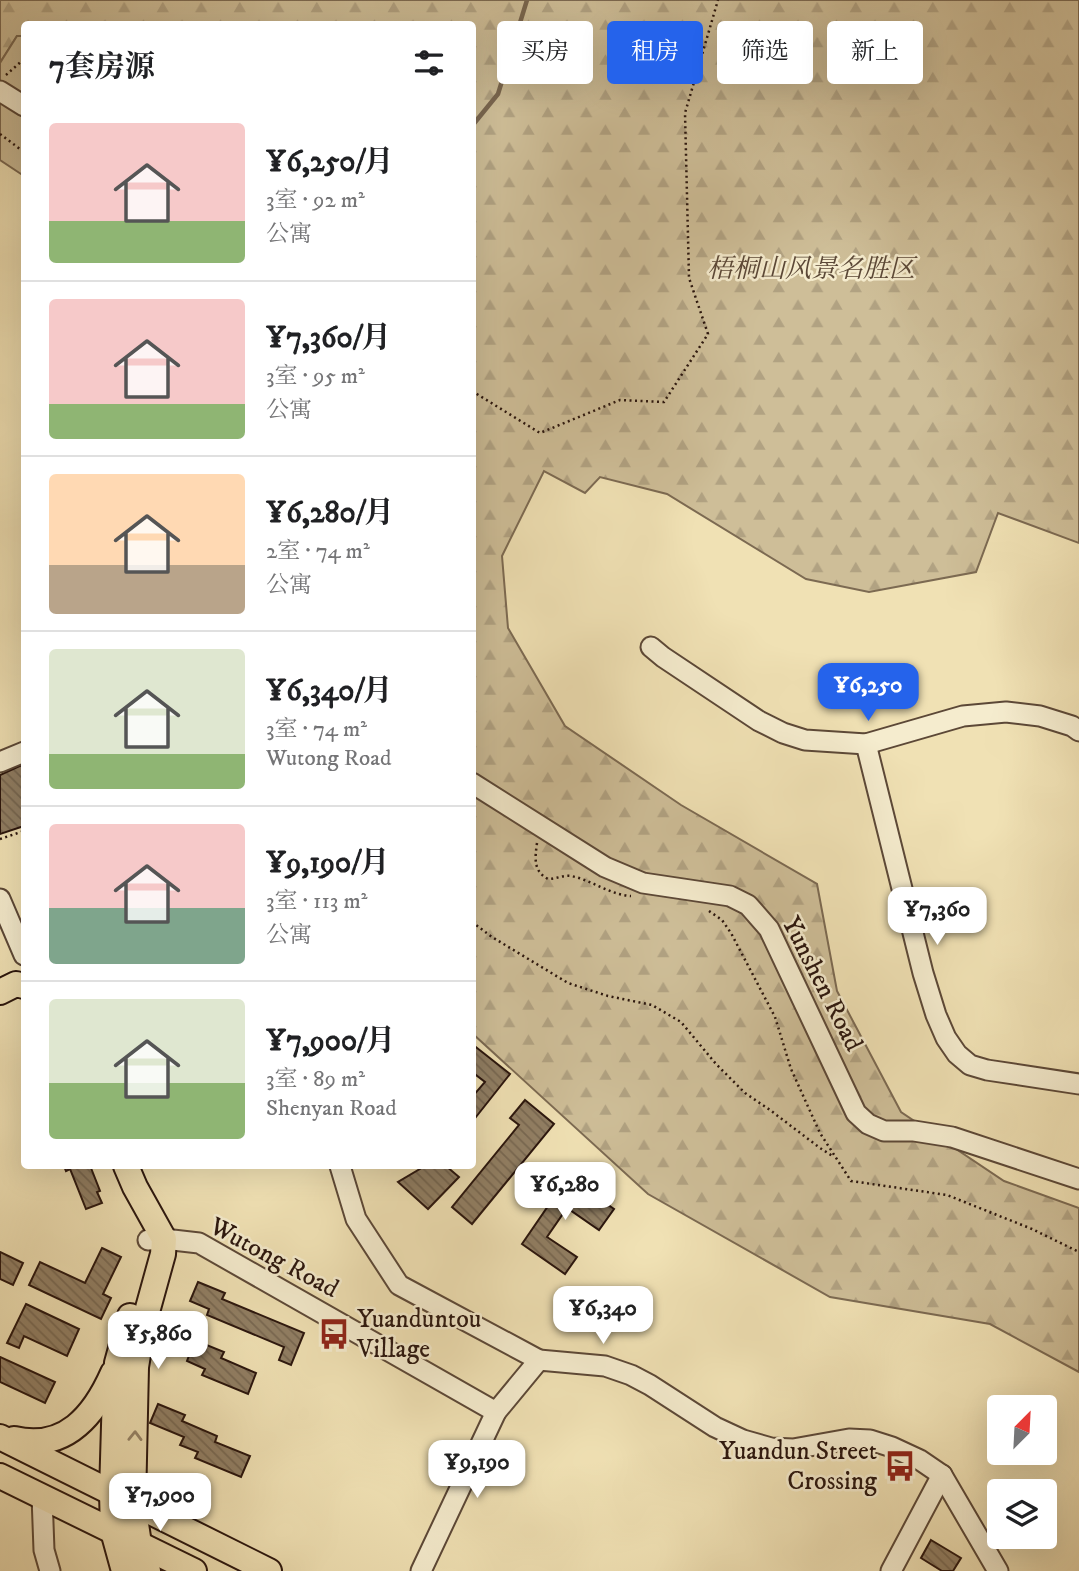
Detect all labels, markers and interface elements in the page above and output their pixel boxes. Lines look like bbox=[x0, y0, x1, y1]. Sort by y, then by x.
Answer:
chip: 买房 bbox=[497, 21, 593, 84]
chip: 租房 bbox=[607, 21, 703, 84]
chip: 筛选 bbox=[717, 21, 813, 84]
chip: 新上 bbox=[827, 21, 923, 84]
icon: filters bbox=[410, 44, 448, 82]
text: 7套房源 bbox=[49, 49, 155, 86]
text: ¥6,250/月 bbox=[266, 144, 394, 181]
icon: home bbox=[105, 151, 189, 235]
text: 3室 · 92 m² bbox=[266, 186, 365, 215]
text: 公寓 bbox=[266, 220, 312, 249]
park label: 梧桐山风景名胜区 bbox=[707, 253, 918, 286]
text: ¥7,360/月 bbox=[266, 320, 391, 357]
icon: home bbox=[105, 327, 189, 411]
text: 3室 · 95 m² bbox=[266, 362, 365, 391]
text: 公寓 bbox=[266, 396, 312, 425]
text: ¥6,280/月 bbox=[266, 495, 394, 532]
icon: home bbox=[105, 502, 189, 586]
text: 2室 · 74 m² bbox=[266, 537, 370, 566]
text: 公寓 bbox=[266, 571, 312, 600]
pin: ¥6,250 bbox=[811, 664, 925, 723]
text: ¥6,250 bbox=[834, 671, 902, 700]
text: ¥6,340/月 bbox=[266, 673, 393, 710]
icon: home bbox=[105, 677, 189, 761]
text: 3室 · 74 m² bbox=[266, 715, 367, 744]
text: Wutong Road bbox=[266, 744, 391, 773]
text: ¥9,190/月 bbox=[266, 845, 389, 882]
icon: home bbox=[105, 852, 189, 936]
text: 3室 · 113 m² bbox=[266, 887, 367, 916]
pin: ¥7,360 bbox=[880, 888, 994, 947]
text: ¥7,360 bbox=[904, 895, 970, 924]
street label: Yunshen Road bbox=[774, 911, 870, 1057]
text: 公寓 bbox=[266, 921, 312, 950]
text: ¥7,900/月 bbox=[266, 1023, 395, 1060]
icon: home bbox=[105, 1027, 189, 1111]
text: 3室 · 89 m² bbox=[266, 1065, 365, 1094]
text: Shenyan Road bbox=[266, 1094, 397, 1123]
pin: ¥6,280 bbox=[508, 1162, 622, 1222]
text: ¥6,280 bbox=[531, 1170, 599, 1199]
street label: Wutong Road bbox=[203, 1210, 344, 1306]
pin: ¥6,340 bbox=[546, 1286, 660, 1346]
text: ¥6,340 bbox=[569, 1294, 637, 1323]
place label: Yuanduntou Village bbox=[356, 1303, 481, 1366]
pin: ¥5,860 bbox=[101, 1312, 215, 1371]
bus stop icon: Yuanduntou Village bbox=[317, 1317, 351, 1351]
text: ¥5,860 bbox=[124, 1319, 192, 1348]
north arrow bbox=[987, 1395, 1057, 1465]
map controls bbox=[987, 1395, 1057, 1549]
one-way arrow bbox=[127, 1430, 142, 1441]
place label: Yuandun Street Crossing bbox=[719, 1435, 877, 1498]
pin: ¥9,190 bbox=[420, 1440, 534, 1500]
text: ¥9,190 bbox=[444, 1448, 510, 1477]
bus stop icon: Yuandun Street Crossing bbox=[883, 1449, 917, 1483]
pin: ¥7,900 bbox=[103, 1474, 217, 1533]
button: layers bbox=[987, 1479, 1057, 1549]
text: ¥7,900 bbox=[125, 1481, 195, 1510]

